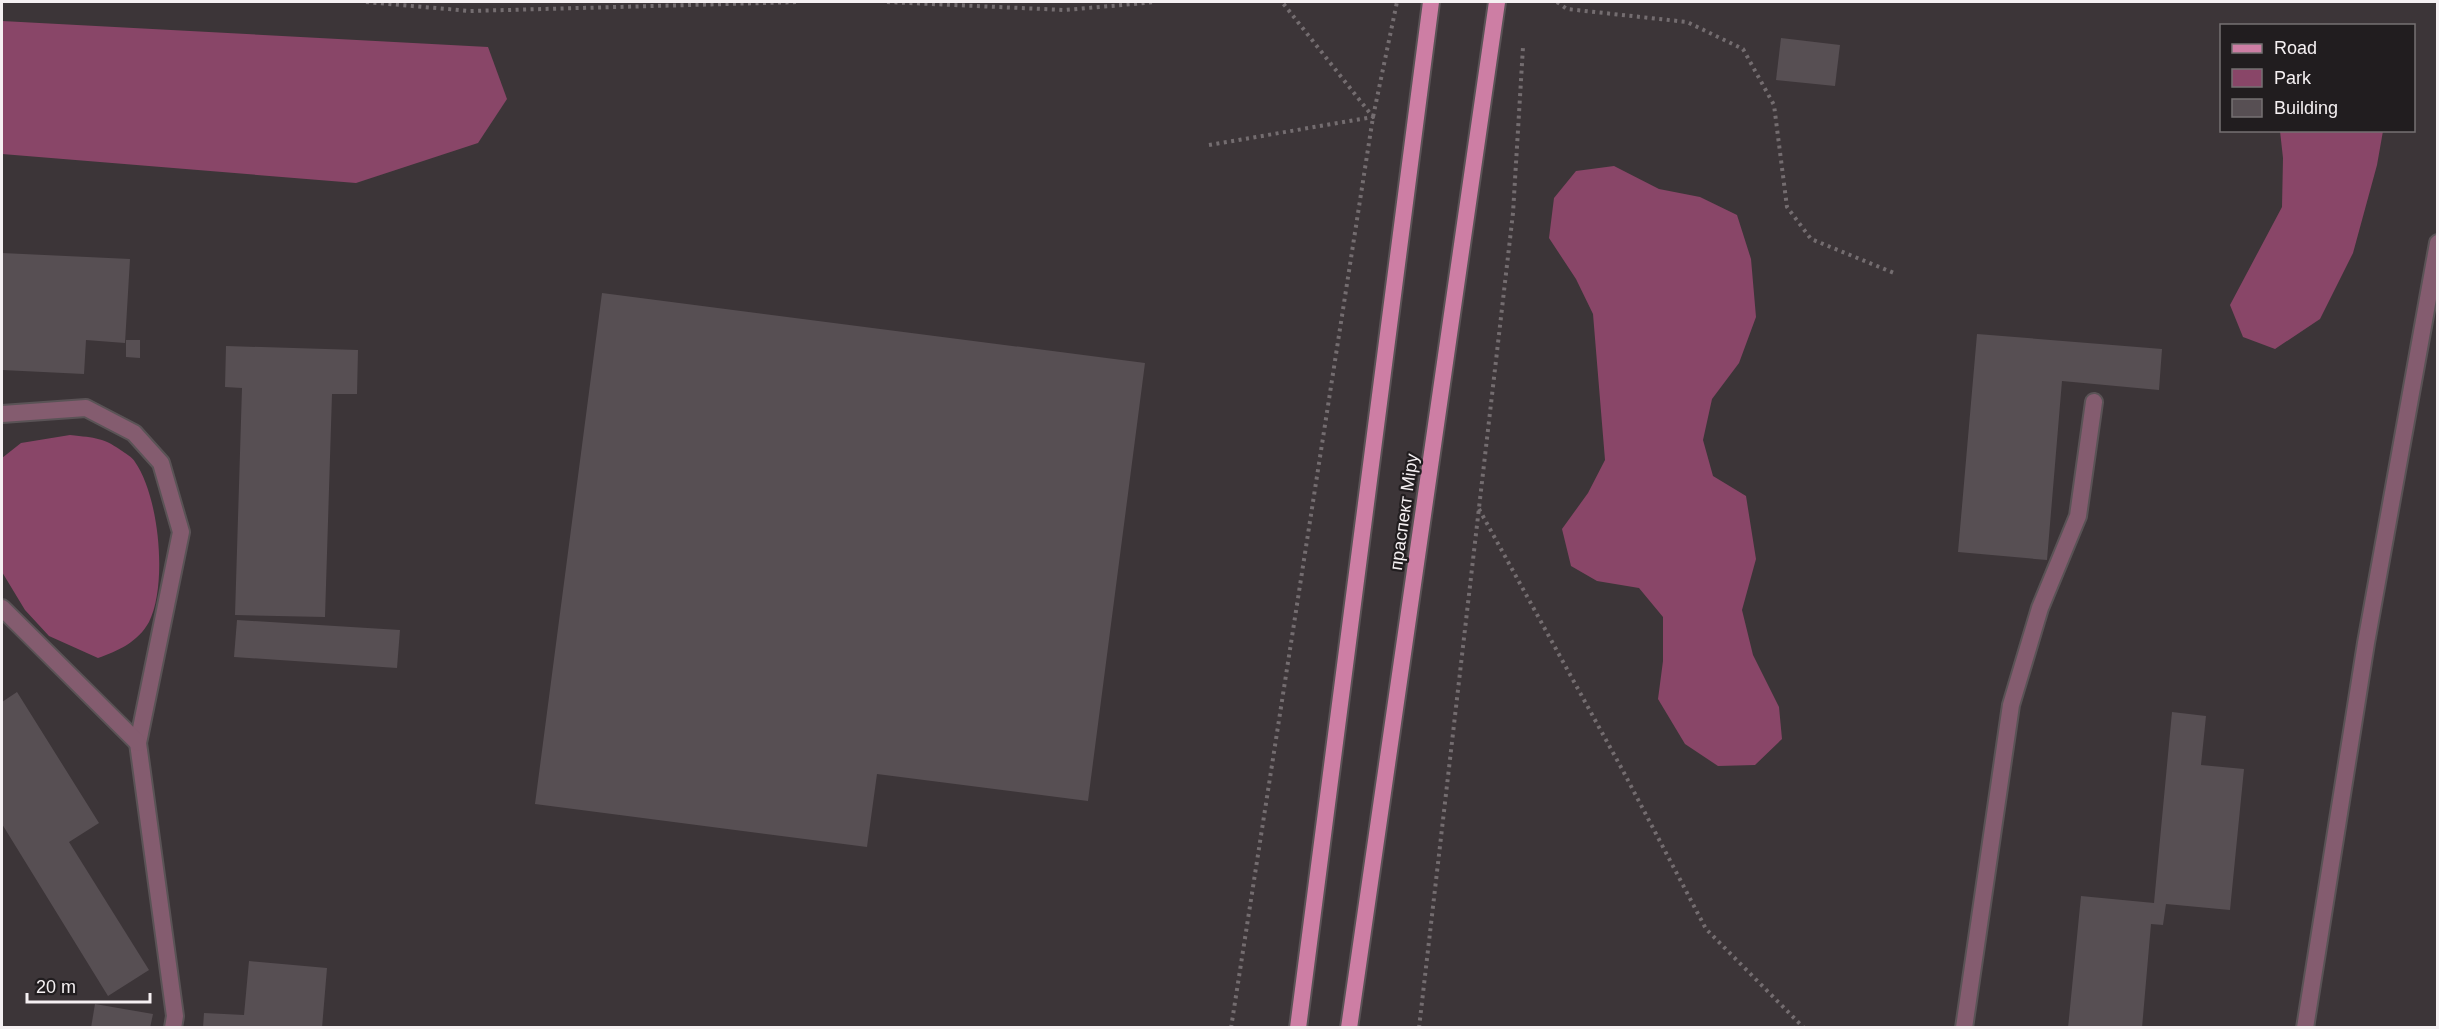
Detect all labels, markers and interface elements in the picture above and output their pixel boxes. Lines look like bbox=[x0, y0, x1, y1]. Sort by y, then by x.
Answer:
legend bbox=[2220, 24, 2415, 132]
text: Road bbox=[2274, 38, 2317, 58]
text: Park bbox=[2274, 68, 2312, 88]
text: Building bbox=[2274, 98, 2338, 118]
street label: праспект Міру bbox=[1386, 452, 1422, 572]
scale bar bbox=[27, 966, 150, 1004]
text: 20 m bbox=[36, 977, 76, 997]

